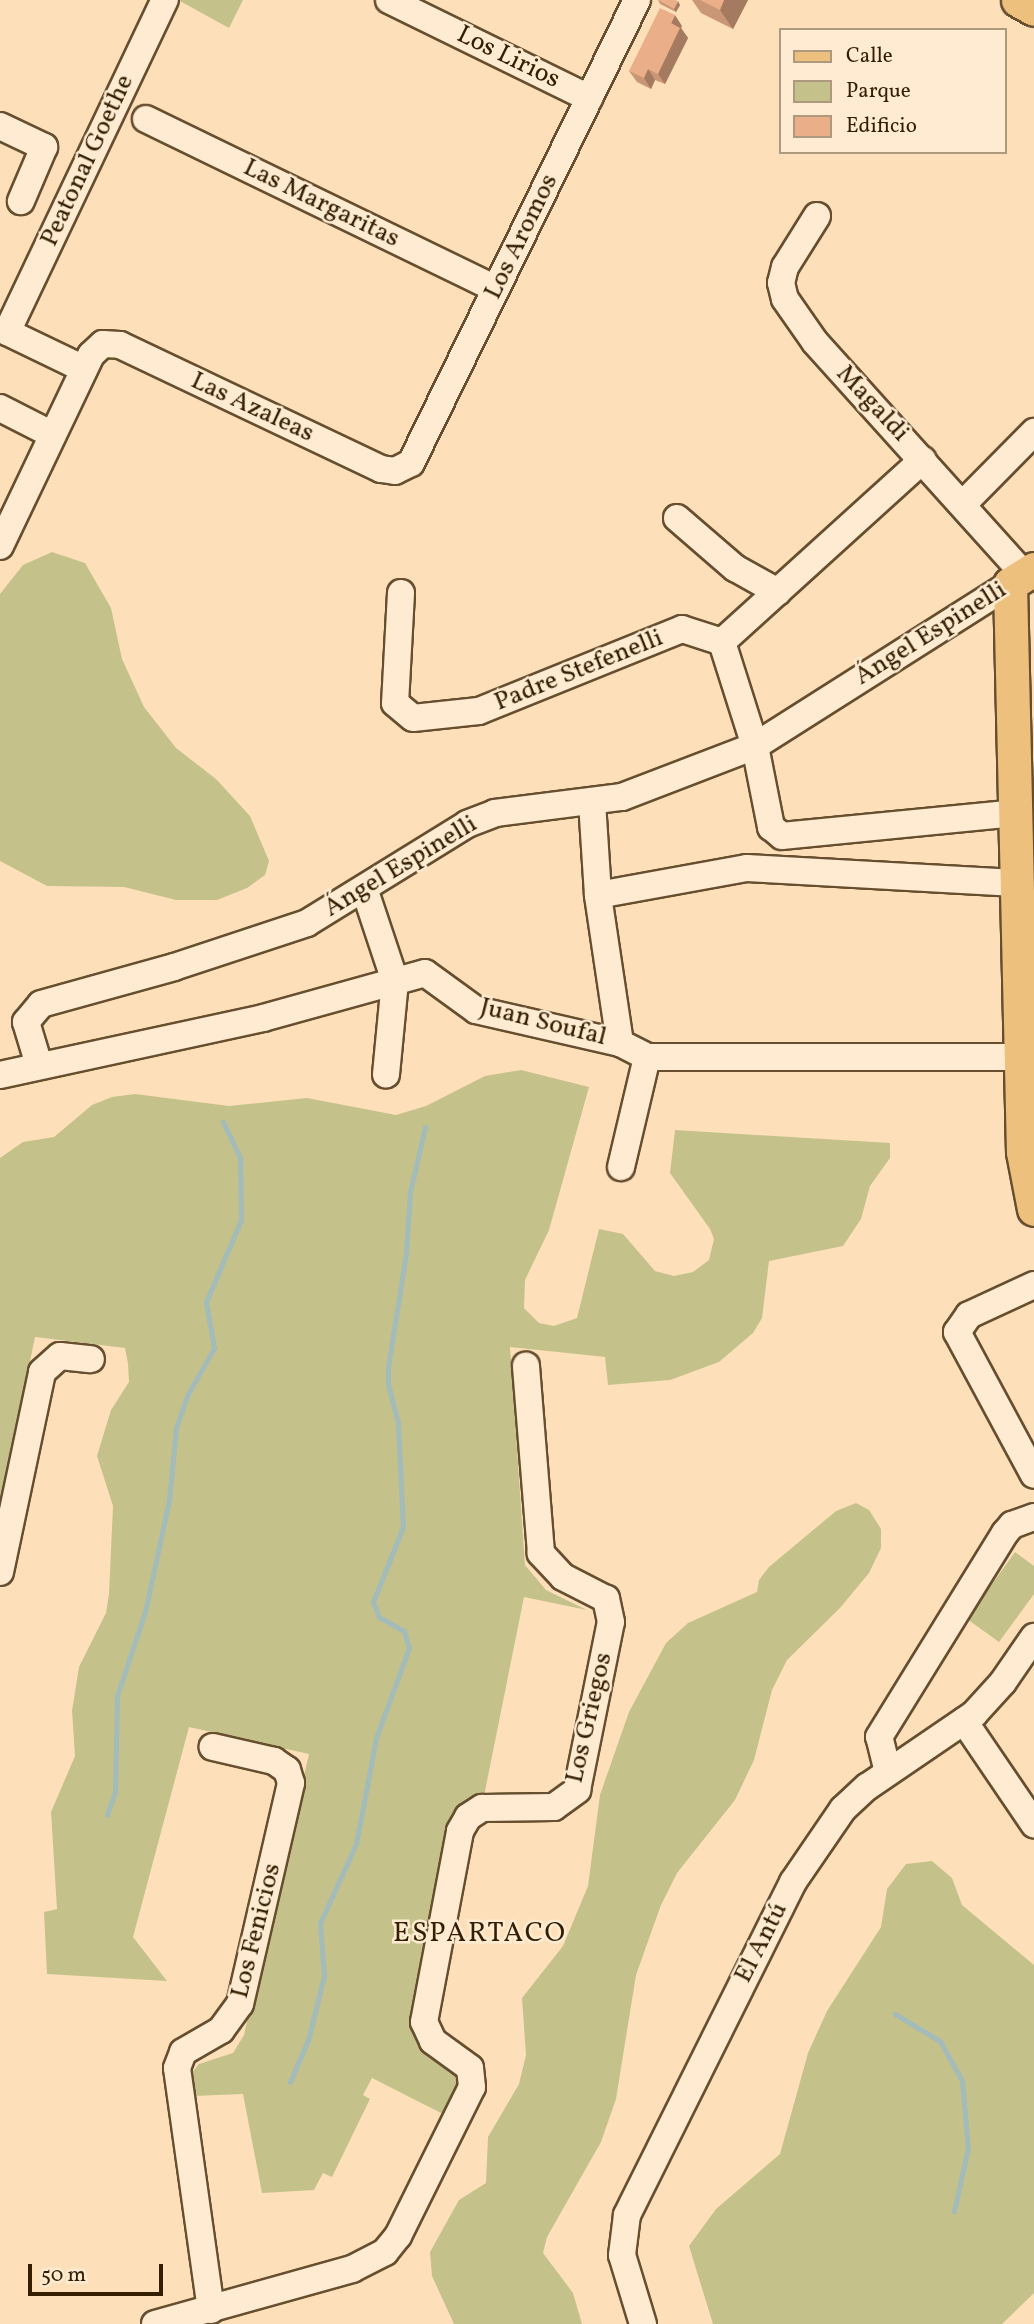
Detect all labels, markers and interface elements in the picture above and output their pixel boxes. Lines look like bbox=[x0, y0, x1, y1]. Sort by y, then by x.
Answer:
street label: Los Lirios bbox=[451, 20, 565, 96]
legend bbox=[778, 28, 1006, 154]
text: Calle bbox=[846, 42, 893, 71]
street label: Peatonal Goethe bbox=[35, 70, 141, 252]
text: Parque bbox=[846, 77, 911, 106]
text: Edificio bbox=[846, 112, 917, 141]
street label: Las Margaritas bbox=[238, 153, 404, 255]
street label: Los Aromos bbox=[478, 169, 566, 305]
street label: Magaldi bbox=[829, 359, 915, 449]
street label: Las Azaleas bbox=[185, 366, 319, 450]
street label: Ángel Espinelli bbox=[849, 575, 1013, 693]
street label: Padre Stefenelli bbox=[490, 623, 668, 719]
street label: Ángel Espinelli bbox=[319, 809, 483, 925]
street label: Juan Soufal bbox=[476, 992, 610, 1054]
street label: Los Griegos bbox=[560, 1650, 620, 1786]
street label: Los Fenicios bbox=[225, 1860, 289, 2002]
street label: El Antú bbox=[729, 1898, 795, 1988]
district label: ESPARTACO bbox=[394, 1917, 566, 1951]
scale bar bbox=[32, 2250, 166, 2294]
text: 50 m bbox=[41, 2261, 86, 2290]

